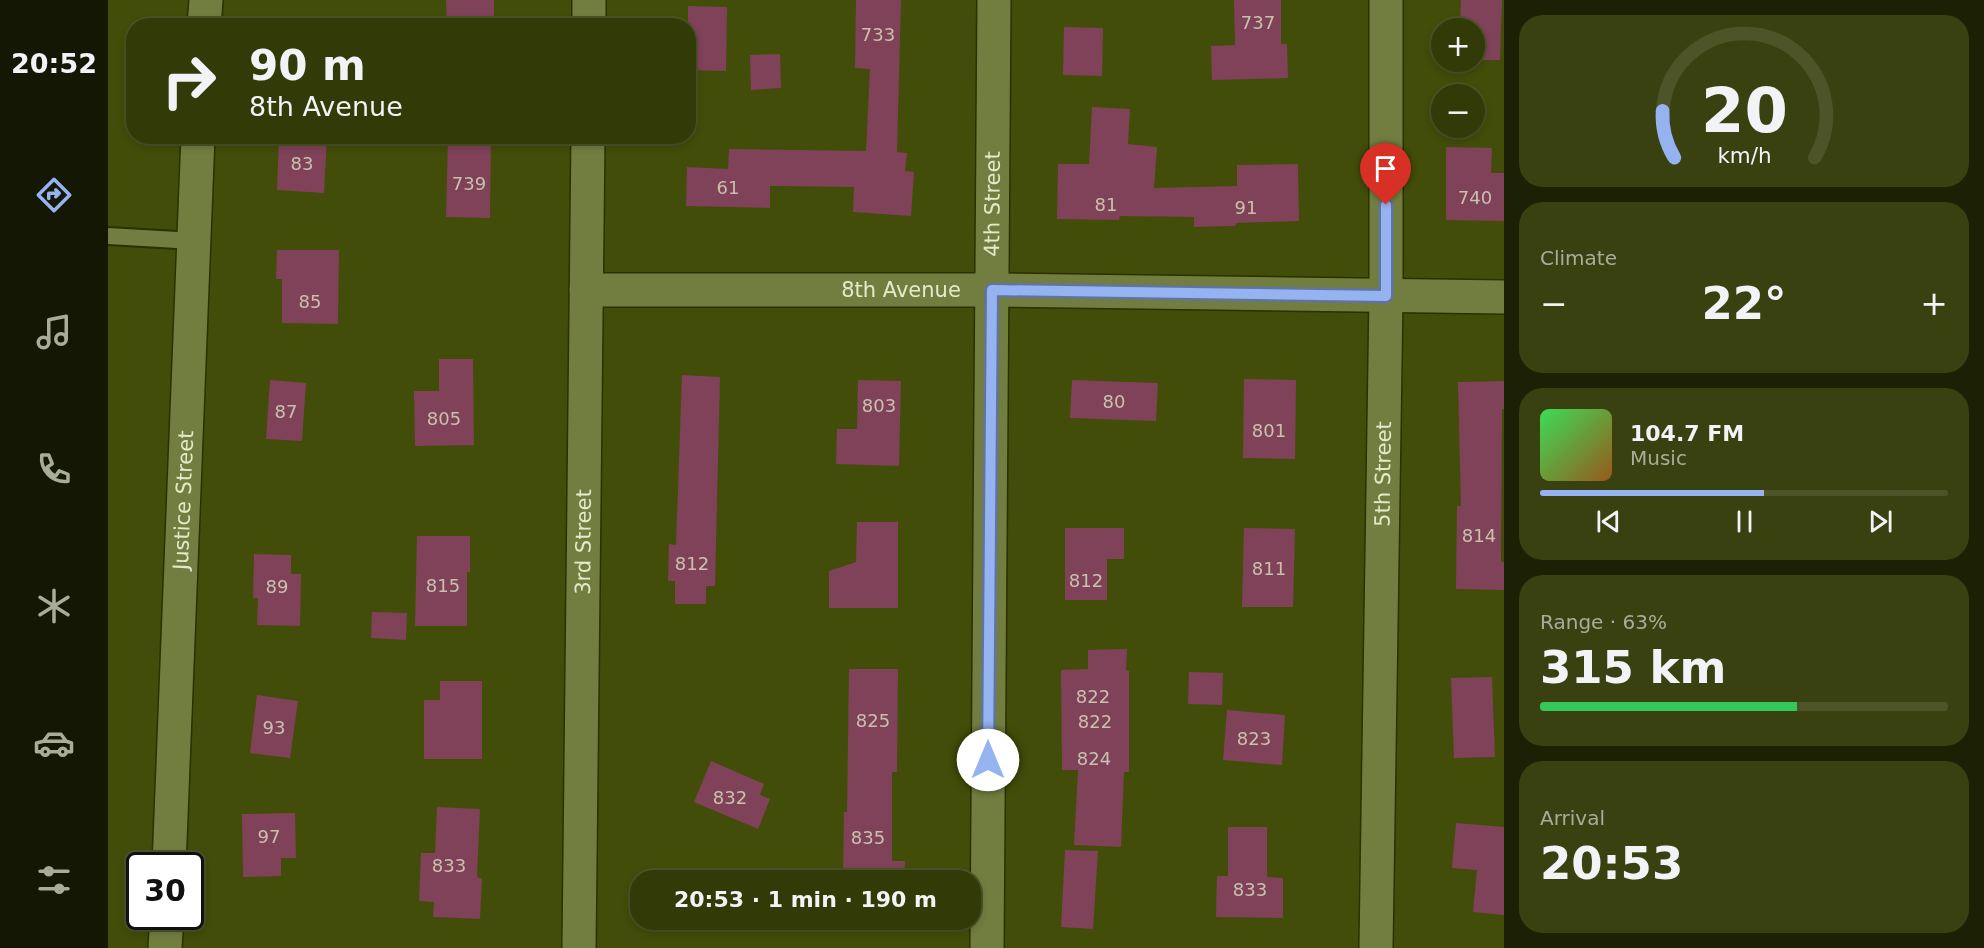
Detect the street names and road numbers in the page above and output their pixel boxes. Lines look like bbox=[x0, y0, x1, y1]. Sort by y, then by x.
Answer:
street label: 4th Street bbox=[980, 151, 1005, 257]
street label: 8th Avenue bbox=[841, 278, 961, 302]
street label: 5th Street bbox=[1370, 421, 1396, 527]
street label: Justice Street bbox=[169, 430, 198, 572]
street label: 3rd Street bbox=[571, 489, 596, 595]

